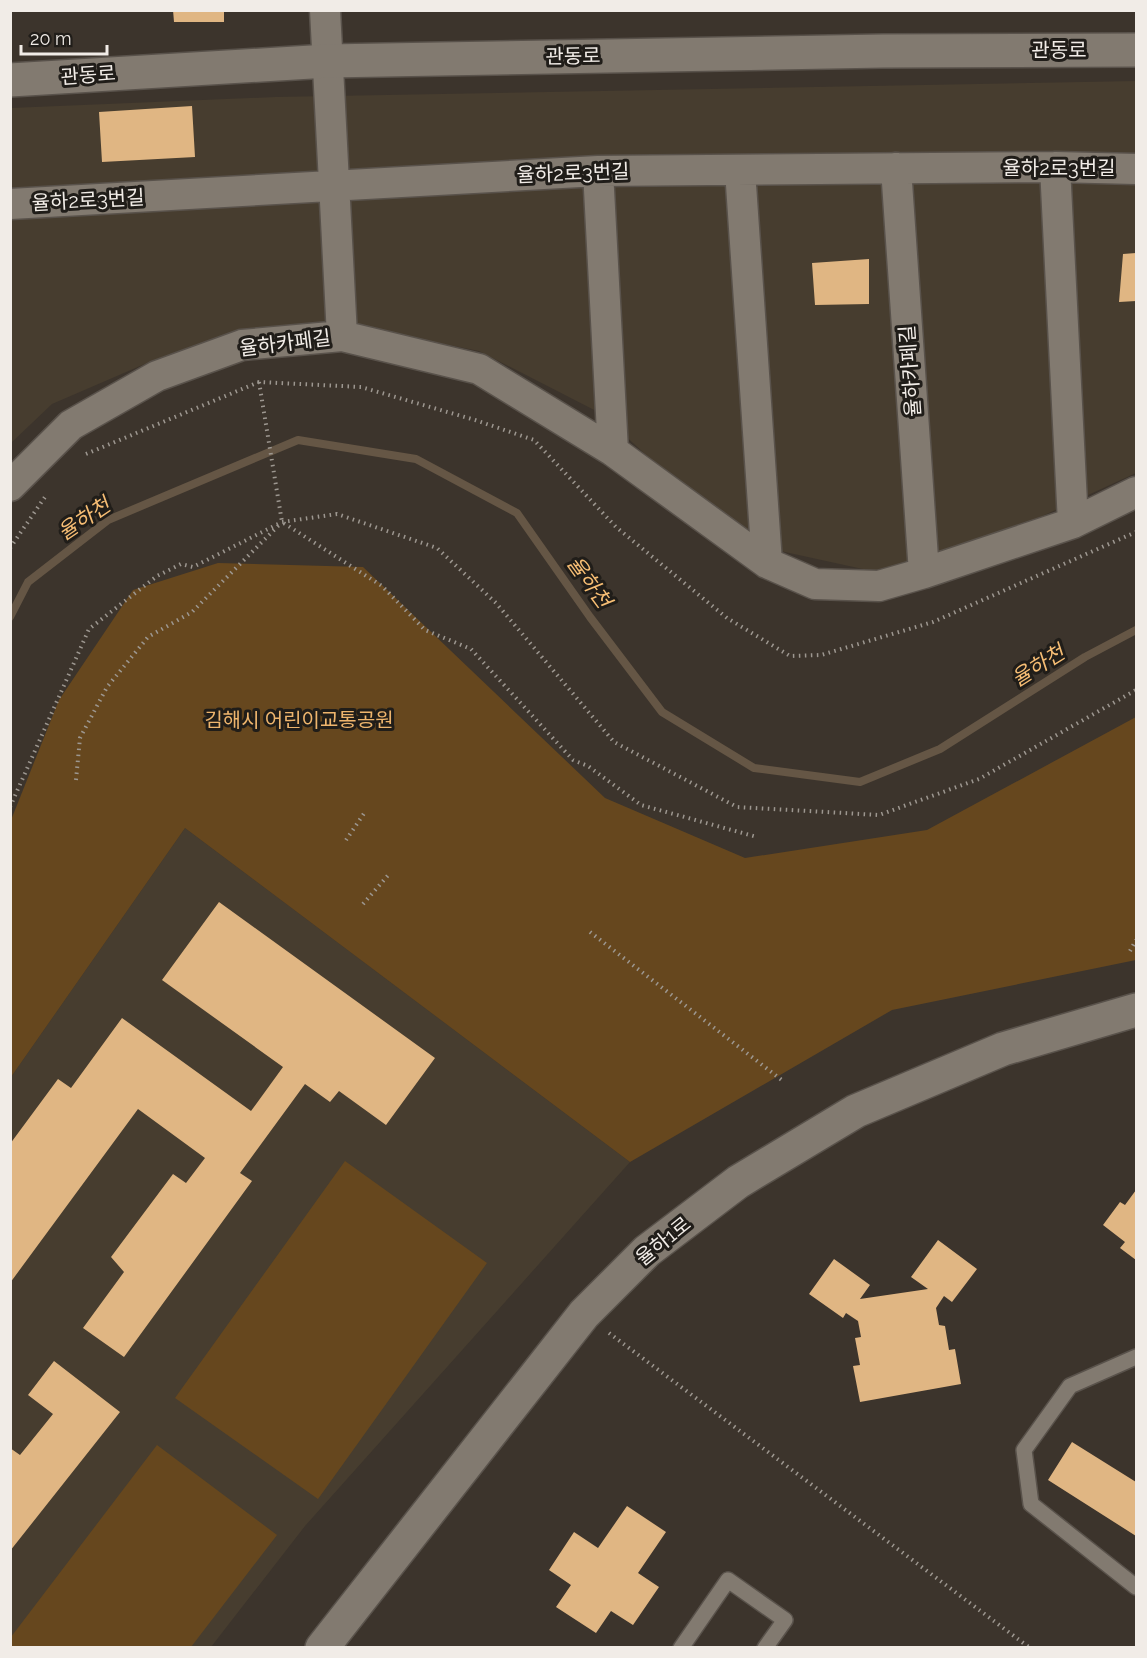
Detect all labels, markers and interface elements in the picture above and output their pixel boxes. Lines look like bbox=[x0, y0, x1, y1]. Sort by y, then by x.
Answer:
scale bar bbox=[21, 18, 106, 56]
text: 20 m bbox=[30, 28, 72, 49]
street label: 관동로 bbox=[1031, 38, 1087, 62]
street label: 관동로 bbox=[545, 44, 601, 68]
street label: 관동로 bbox=[60, 61, 116, 89]
street label: 율하2로3번길 bbox=[1002, 156, 1116, 180]
street label: 율하2로3번길 bbox=[516, 159, 630, 187]
street label: 율하2로3번길 bbox=[31, 185, 145, 215]
street label: 율하카페길 bbox=[895, 324, 925, 418]
street label: 율하카페길 bbox=[238, 325, 332, 361]
water label: 율하천 bbox=[53, 491, 117, 545]
water label: 율하천 bbox=[562, 551, 618, 615]
water label: 율하천 bbox=[1007, 638, 1071, 692]
park label: 김해시 어린이교통공원 bbox=[204, 708, 394, 732]
street label: 율하1로 bbox=[631, 1212, 695, 1270]

